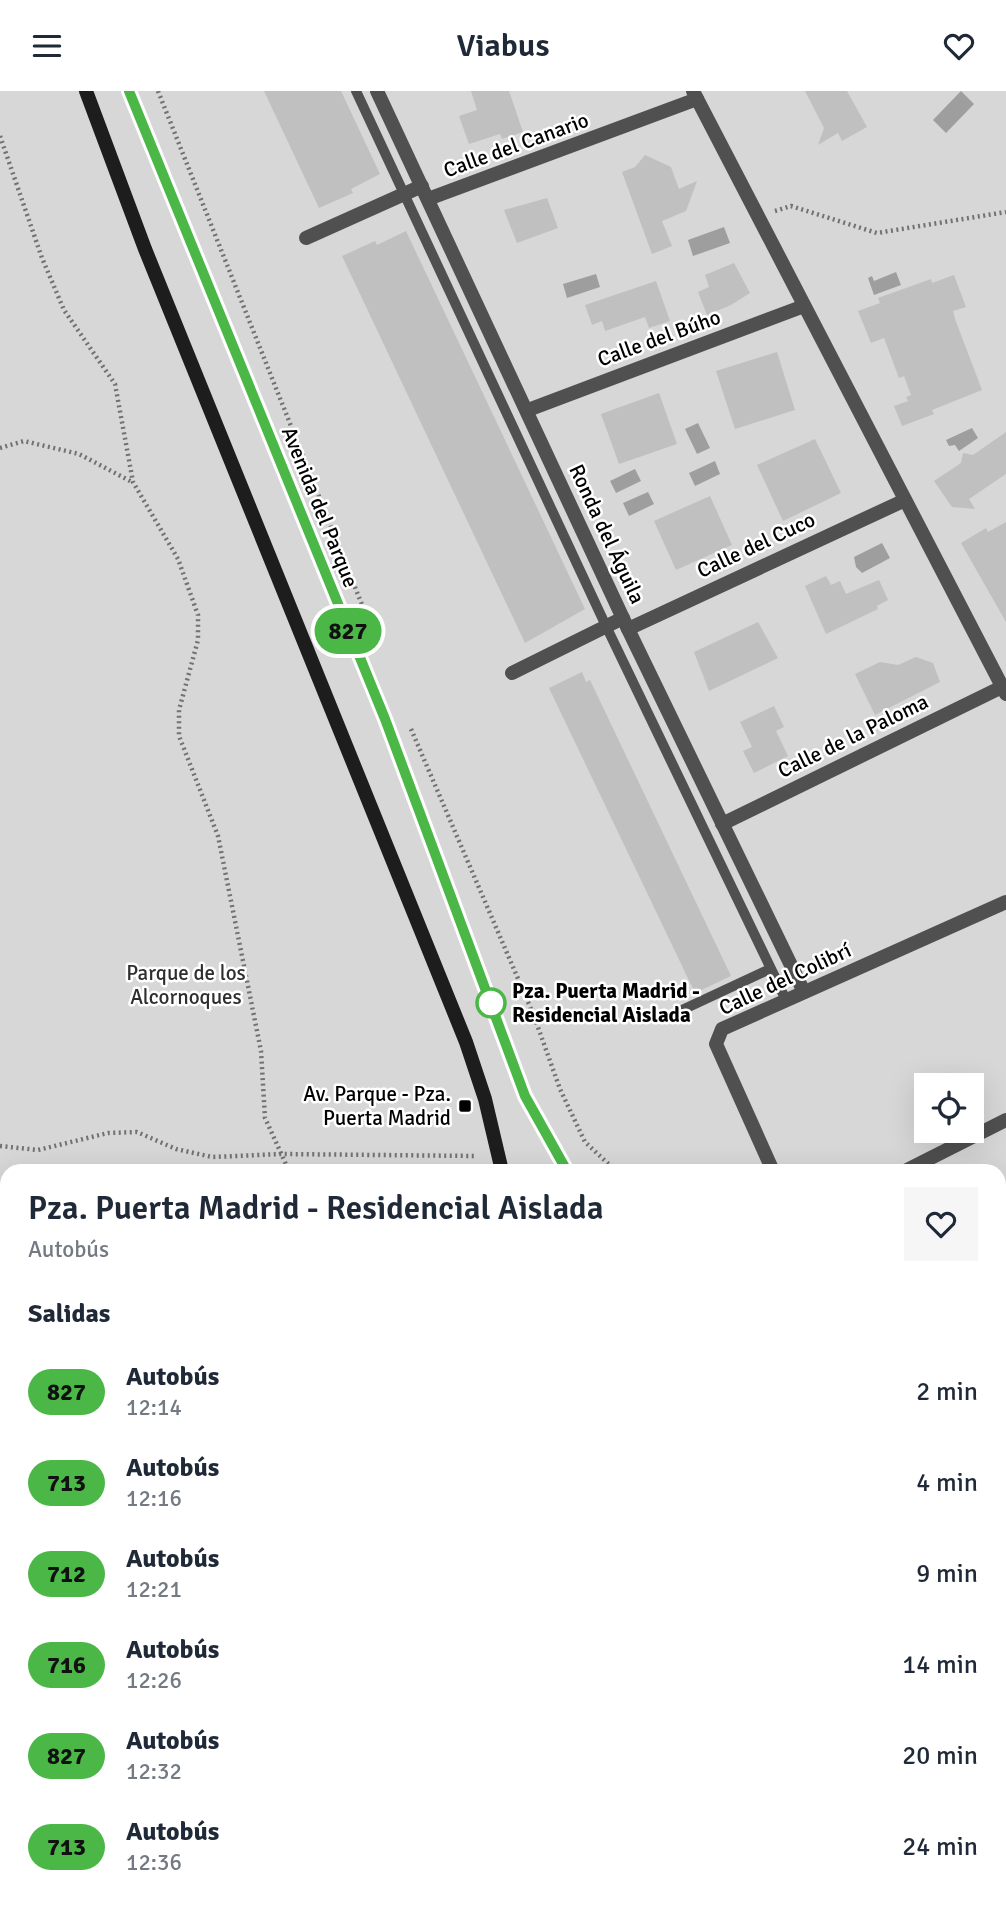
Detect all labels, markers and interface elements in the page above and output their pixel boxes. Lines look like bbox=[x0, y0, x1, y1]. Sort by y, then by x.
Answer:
text: Viabus bbox=[457, 26, 550, 65]
icon: menu bbox=[28, 27, 66, 65]
icon: heart bbox=[940, 27, 978, 65]
street label: Calle del Canario bbox=[440, 107, 592, 183]
street label: Calle del Búho bbox=[594, 304, 724, 372]
street label: Avenida del Parque bbox=[276, 423, 364, 591]
street label: Ronda del Águila bbox=[563, 460, 651, 608]
street label: Calle del Cuco bbox=[693, 506, 819, 584]
line badge: 827 bbox=[308, 608, 388, 654]
text: 827 bbox=[329, 616, 367, 646]
street label: Calle de la Paloma bbox=[773, 688, 933, 784]
street label: Calle del Colibrí bbox=[715, 937, 855, 1021]
park label: Parque de los Alcornoques bbox=[126, 960, 246, 1010]
place label: Pza. Puerta Madrid - Residencial Aislada bbox=[512, 978, 700, 1028]
marker: Pza. Puerta Madrid - Residencial Aislada bbox=[476, 988, 506, 1018]
map controls bbox=[914, 1073, 984, 1143]
button: locate bbox=[914, 1073, 984, 1143]
place label: Av. Parque - Pza. Puerta Madrid bbox=[303, 1081, 451, 1131]
marker: Av. Parque - Pza. Puerta Madrid bbox=[457, 1098, 473, 1114]
button: heart bbox=[904, 1187, 978, 1261]
text: Pza. Puerta Madrid - Residencial Aislada bbox=[28, 1188, 604, 1229]
text: Autobús bbox=[28, 1235, 109, 1264]
text: Salidas bbox=[28, 1298, 110, 1330]
text: Autobús bbox=[126, 1361, 219, 1393]
text: 2 min bbox=[916, 1376, 978, 1408]
text: 827 bbox=[47, 1377, 86, 1407]
text: 12:14 bbox=[126, 1393, 182, 1422]
text: Autobús bbox=[126, 1452, 219, 1484]
text: 4 min bbox=[916, 1467, 978, 1499]
text: 713 bbox=[47, 1468, 86, 1498]
text: 12:16 bbox=[126, 1484, 182, 1513]
text: Autobús bbox=[126, 1543, 219, 1575]
text: 9 min bbox=[916, 1558, 978, 1590]
text: 712 bbox=[47, 1559, 86, 1589]
text: 12:21 bbox=[126, 1575, 182, 1604]
text: Autobús bbox=[126, 1634, 219, 1666]
text: 14 min bbox=[902, 1649, 978, 1681]
text: 716 bbox=[47, 1650, 86, 1680]
text: 12:26 bbox=[126, 1666, 182, 1695]
text: Autobús bbox=[126, 1725, 219, 1757]
text: 20 min bbox=[902, 1740, 978, 1772]
text: 827 bbox=[47, 1741, 86, 1771]
text: 12:32 bbox=[126, 1757, 182, 1786]
text: Autobús bbox=[126, 1816, 219, 1848]
text: 24 min bbox=[902, 1831, 978, 1863]
text: 713 bbox=[47, 1832, 86, 1862]
text: 12:36 bbox=[126, 1848, 182, 1877]

